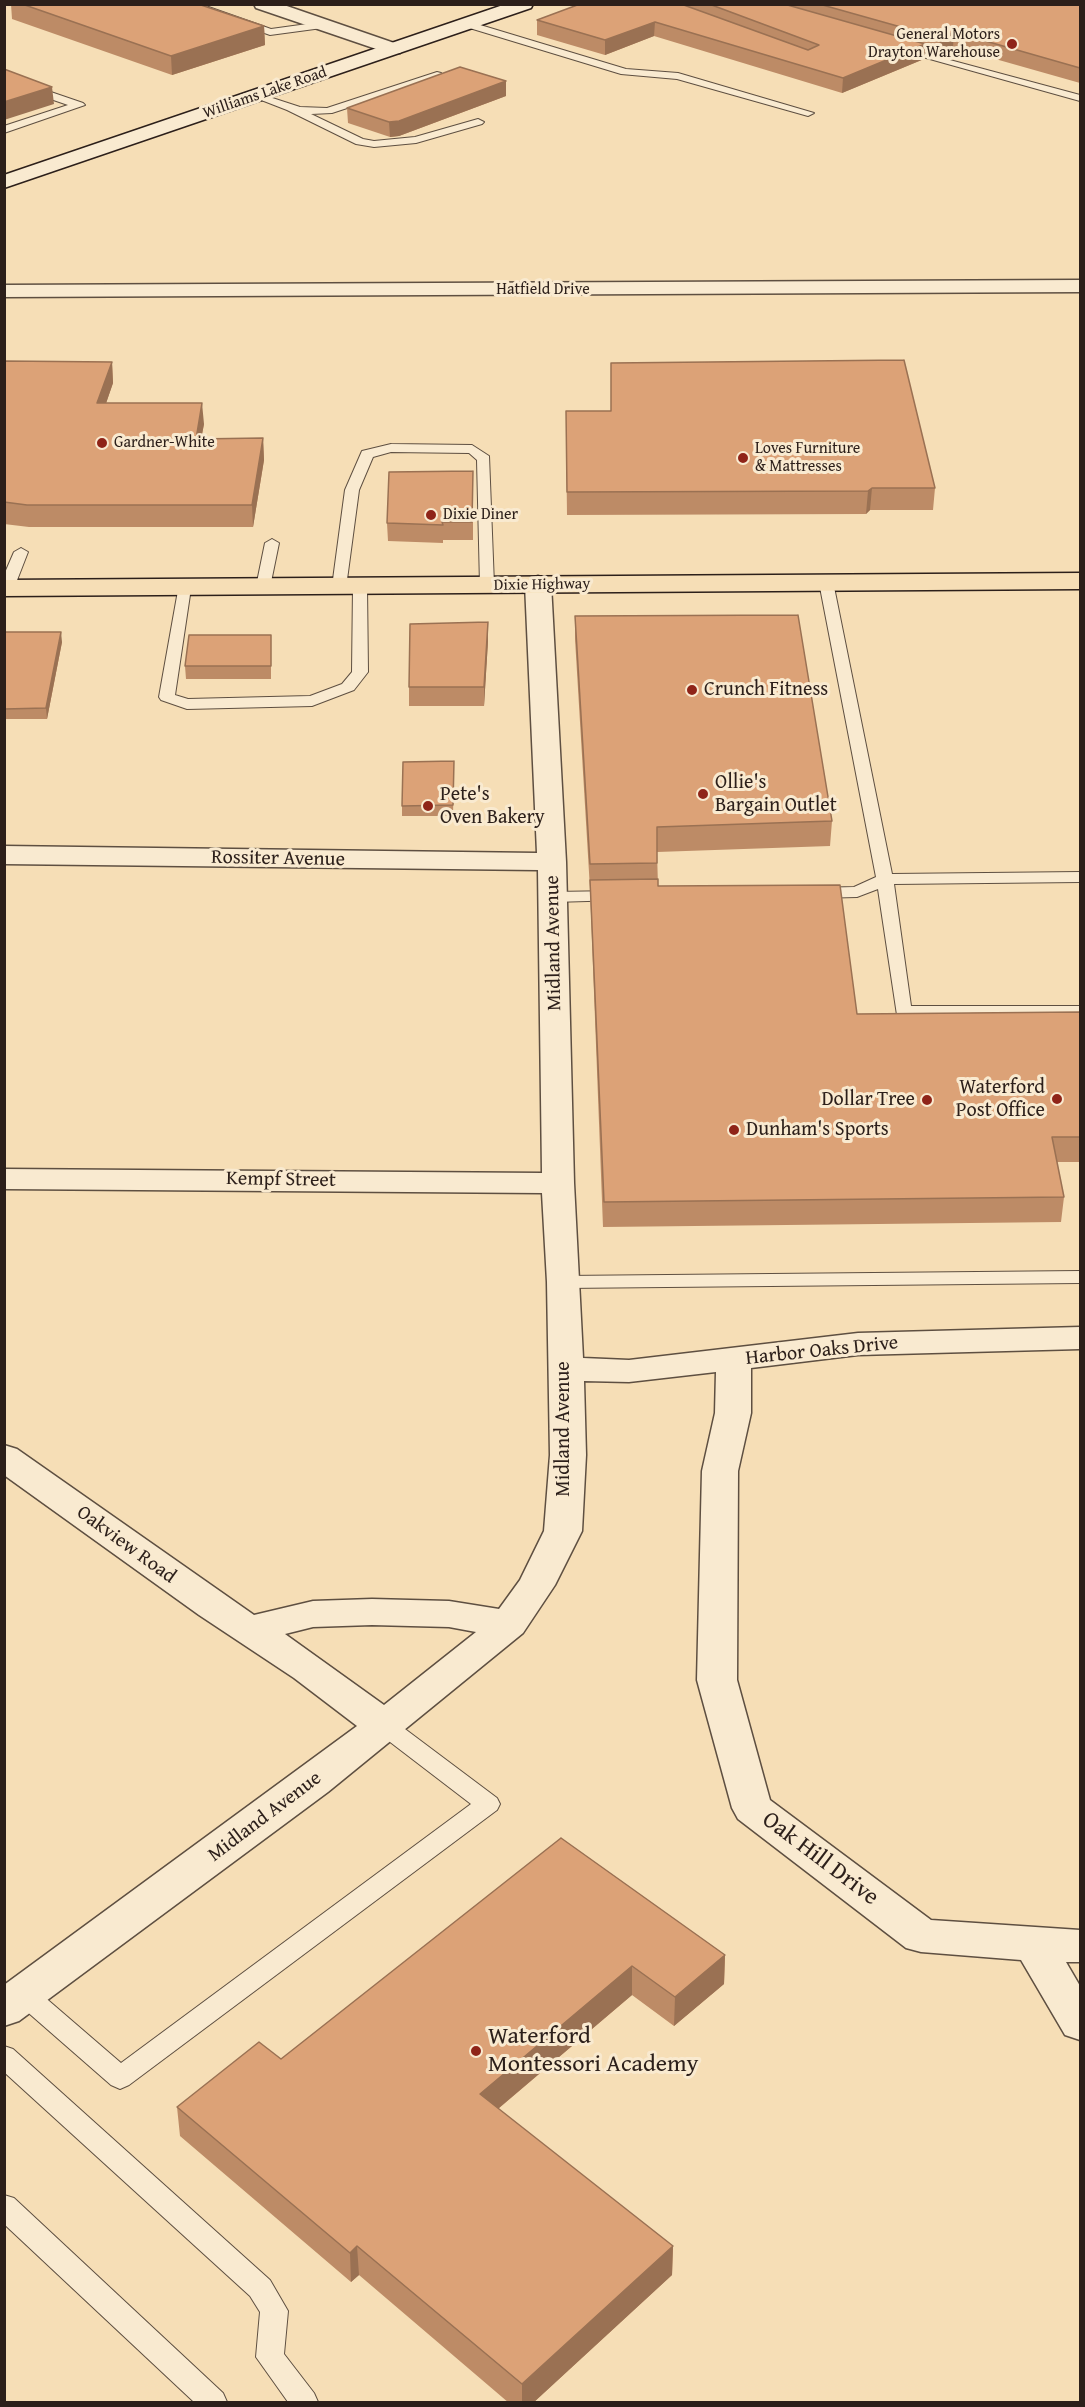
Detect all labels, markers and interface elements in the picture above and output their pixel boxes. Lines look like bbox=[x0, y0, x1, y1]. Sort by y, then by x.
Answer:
place label: General Motors Drayton Warehouse bbox=[868, 25, 1000, 63]
marker: General Motors Drayton Warehouse bbox=[1005, 37, 1019, 51]
street label: Williams Lake Road bbox=[201, 63, 329, 123]
street label: Hatfield Drive bbox=[496, 280, 590, 300]
place label: Gardner-White bbox=[114, 433, 215, 453]
marker: Gardner-White bbox=[95, 436, 109, 450]
place label: Loves Furniture & Mattresses bbox=[755, 439, 860, 477]
marker: Loves Furniture & Mattresses bbox=[736, 451, 750, 465]
place label: Dixie Diner bbox=[443, 505, 518, 525]
marker: Dixie Diner bbox=[424, 508, 438, 522]
street label: Dixie Highway bbox=[494, 575, 590, 595]
place label: Crunch Fitness bbox=[704, 678, 828, 702]
marker: Crunch Fitness bbox=[685, 683, 699, 697]
place label: Ollie's Bargain Outlet bbox=[715, 771, 837, 818]
place label: Pete's Oven Bakery bbox=[440, 783, 545, 830]
marker: Ollie's Bargain Outlet bbox=[696, 787, 710, 801]
marker: Pete's Oven Bakery bbox=[421, 799, 435, 813]
street label: Rossiter Avenue bbox=[211, 846, 345, 872]
street label: Midland Avenue bbox=[541, 875, 567, 1011]
place label: Waterford Post Office bbox=[956, 1076, 1045, 1123]
place label: Dollar Tree bbox=[821, 1088, 915, 1112]
marker: Waterford Post Office bbox=[1050, 1092, 1064, 1106]
marker: Dollar Tree bbox=[920, 1093, 934, 1107]
place label: Dunham's Sports bbox=[746, 1118, 889, 1142]
marker: Dunham's Sports bbox=[727, 1123, 741, 1137]
street label: Kempf Street bbox=[226, 1167, 336, 1193]
street label: Harbor Oaks Drive bbox=[745, 1331, 899, 1371]
street label: Midland Avenue bbox=[552, 1361, 576, 1497]
street label: Oakview Road bbox=[72, 1501, 180, 1589]
street label: Midland Avenue bbox=[204, 1767, 326, 1867]
street label: Oak Hill Drive bbox=[756, 1806, 884, 1912]
place label: Waterford Montessori Academy bbox=[488, 2023, 699, 2079]
marker: Waterford Montessori Academy bbox=[469, 2044, 483, 2058]

